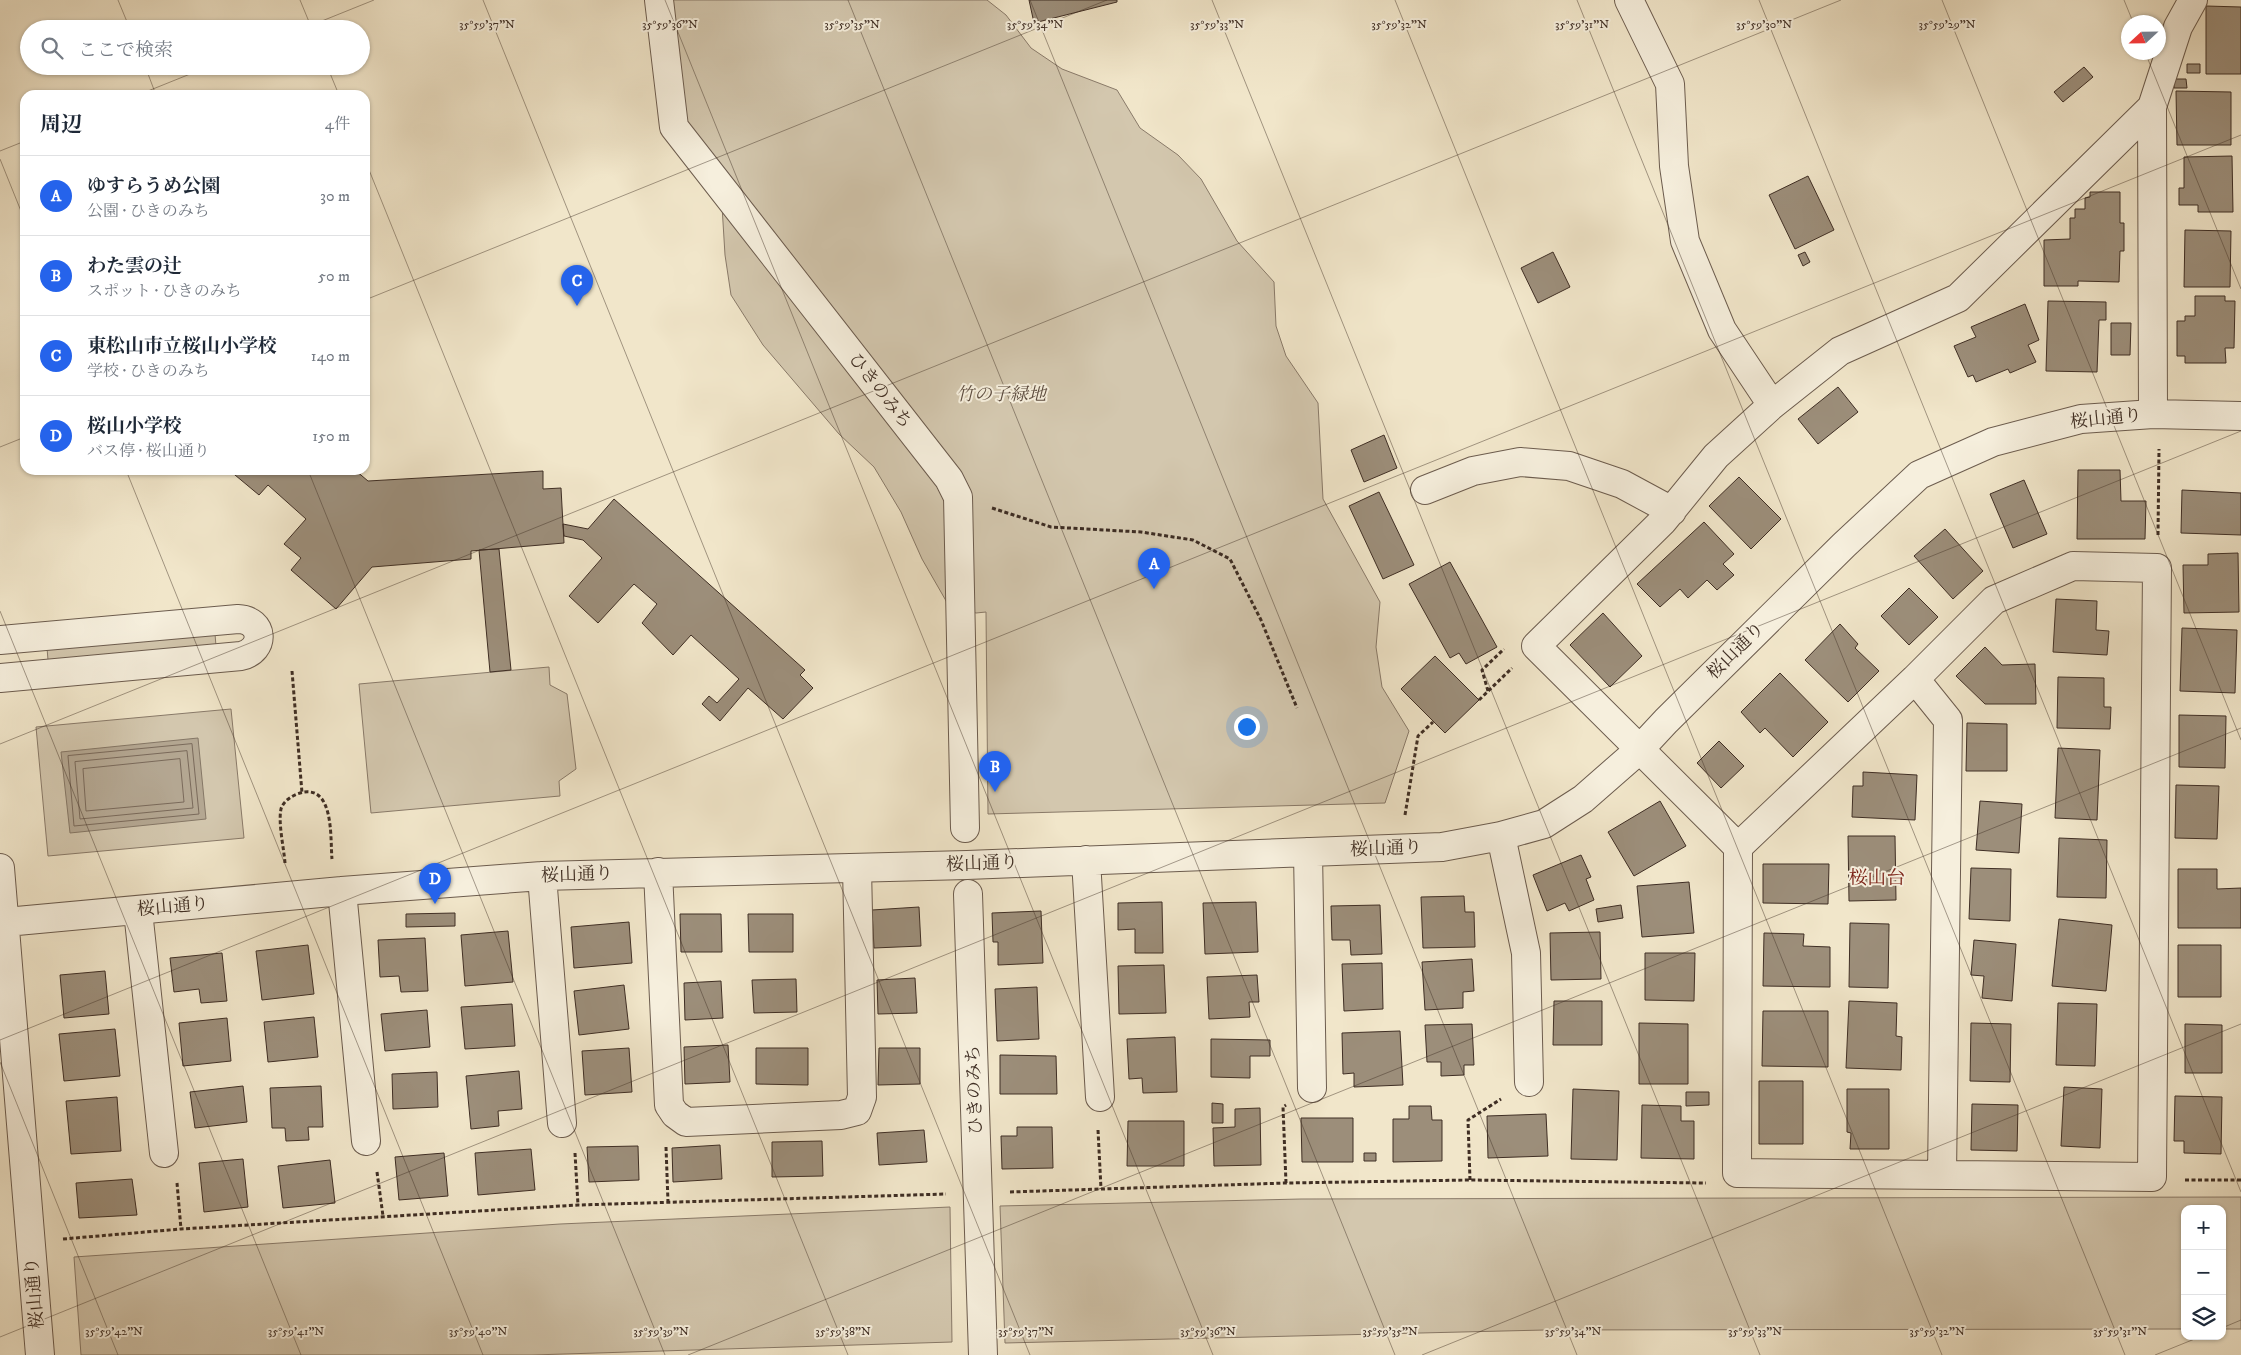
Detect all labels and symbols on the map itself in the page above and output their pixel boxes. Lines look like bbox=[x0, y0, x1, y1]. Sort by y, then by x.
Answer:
north arrow bbox=[2121, 15, 2166, 60]
text: 35°59'37"N bbox=[459, 17, 515, 32]
text: 35°59'36"N bbox=[642, 17, 698, 32]
text: 35°59'35"N bbox=[824, 17, 880, 32]
text: 35°59'34"N bbox=[1007, 17, 1063, 32]
text: 35°59'33"N bbox=[1190, 17, 1244, 32]
text: 35°59'32"N bbox=[1371, 17, 1427, 32]
text: 35°59'31"N bbox=[1555, 17, 1609, 32]
text: 35°59'30"N bbox=[1736, 17, 1792, 32]
text: 35°59'29"N bbox=[1919, 17, 1976, 32]
pin: C bbox=[561, 265, 593, 306]
street label: ひきのみち bbox=[844, 349, 916, 433]
park label: 竹の子緑地 bbox=[956, 384, 1048, 406]
street label: 桜山通り bbox=[2069, 404, 2143, 434]
pin: A bbox=[1138, 548, 1170, 589]
street label: 桜山通り bbox=[1703, 618, 1769, 684]
your location bbox=[1234, 714, 1260, 740]
pin: B bbox=[979, 751, 1011, 792]
street label: 桜山通り bbox=[1350, 837, 1422, 861]
street label: 桜山通り bbox=[946, 852, 1018, 876]
pin: D bbox=[419, 863, 451, 904]
street label: 桜山通り bbox=[541, 863, 613, 887]
district label: 桜山台 bbox=[1848, 867, 1906, 890]
street label: 桜山通り bbox=[136, 893, 210, 921]
street label: ひきのみち bbox=[962, 1045, 988, 1135]
street label: 桜山通り bbox=[21, 1256, 49, 1330]
text: 35°59'42"N bbox=[85, 1324, 143, 1339]
text: 35°59'41"N bbox=[268, 1324, 324, 1339]
text: 35°59'40"N bbox=[449, 1324, 507, 1339]
text: 35°59'39"N bbox=[633, 1324, 689, 1339]
text: 35°59'38"N bbox=[815, 1324, 871, 1339]
text: 35°59'37"N bbox=[998, 1324, 1054, 1339]
text: 35°59'36"N bbox=[1180, 1324, 1236, 1339]
text: 35°59'35"N bbox=[1362, 1324, 1418, 1339]
text: 35°59'34"N bbox=[1545, 1324, 1601, 1339]
text: 35°59'33"N bbox=[1728, 1324, 1782, 1339]
text: 35°59'32"N bbox=[1909, 1324, 1965, 1339]
text: 35°59'31"N bbox=[2093, 1324, 2147, 1339]

